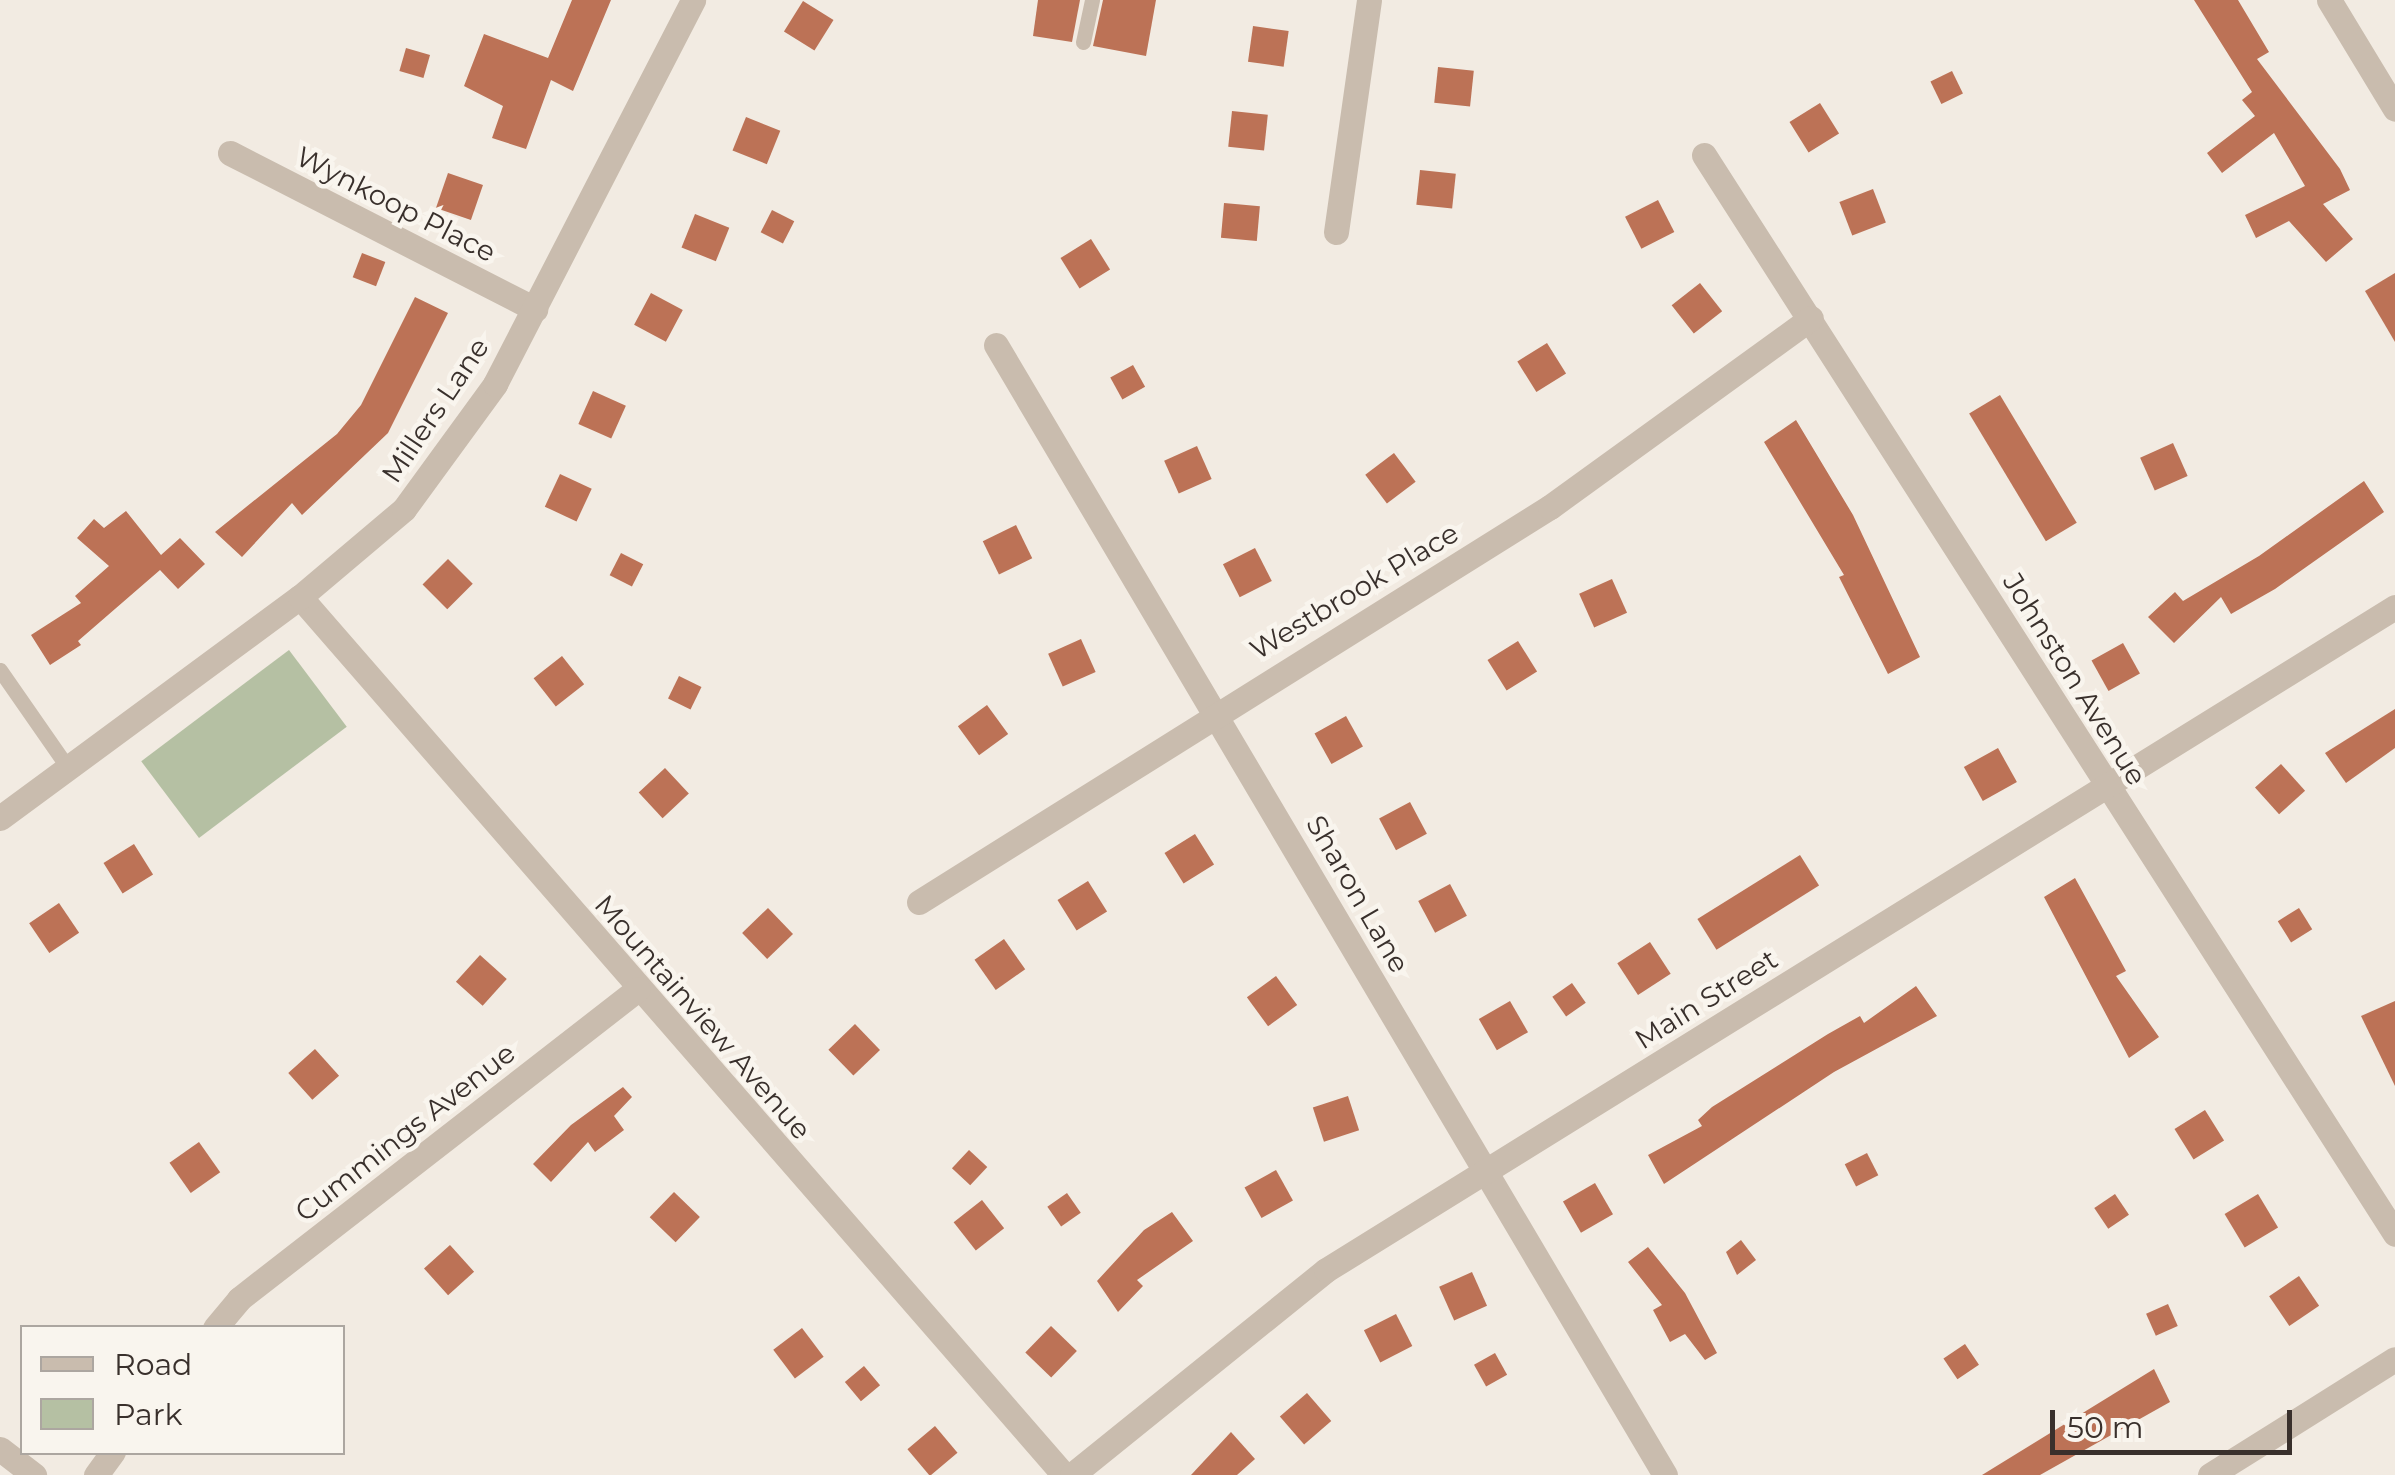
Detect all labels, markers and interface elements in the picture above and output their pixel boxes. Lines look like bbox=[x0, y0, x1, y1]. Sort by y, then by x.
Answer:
street label: Wynkoop Place bbox=[291, 139, 501, 269]
street label: Millers Lane bbox=[374, 331, 496, 489]
street label: Westbrook Place bbox=[1244, 516, 1464, 666]
street label: Johnston Avenue bbox=[1996, 567, 2154, 791]
street label: Sharon Lane bbox=[1299, 809, 1417, 979]
street label: Mountainview Avenue bbox=[588, 888, 818, 1146]
street label: Main Street bbox=[1629, 942, 1783, 1056]
street label: Cummings Avenue bbox=[288, 1036, 522, 1228]
legend bbox=[20, 1325, 345, 1455]
text: Road bbox=[114, 1346, 192, 1383]
scale bar bbox=[2055, 1390, 2298, 1452]
text: Park bbox=[114, 1396, 183, 1433]
text: 50 m bbox=[2067, 1409, 2144, 1446]

